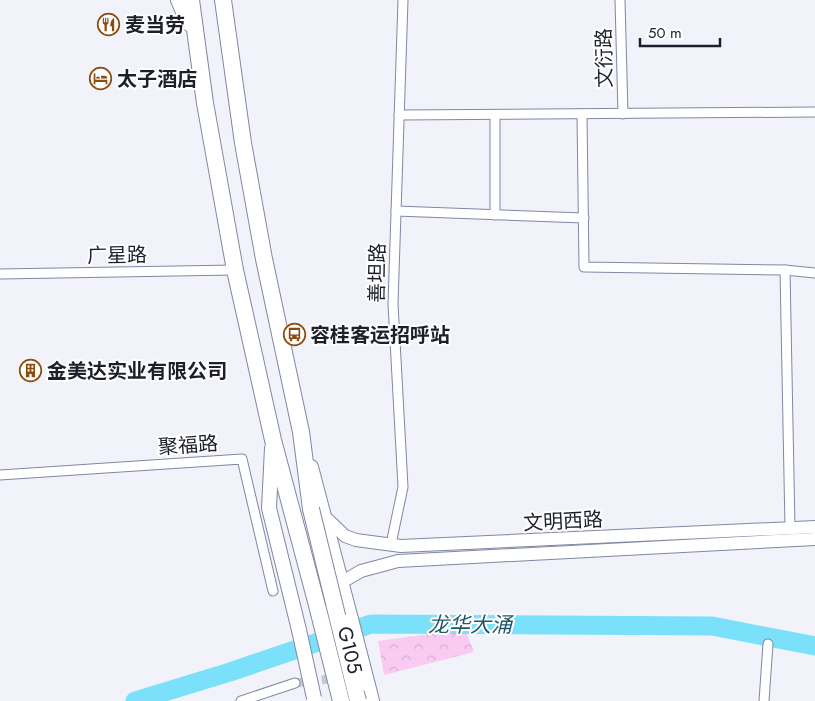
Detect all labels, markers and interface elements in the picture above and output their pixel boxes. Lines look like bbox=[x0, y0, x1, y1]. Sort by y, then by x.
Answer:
place label: 麦当劳 bbox=[125, 11, 185, 40]
restaurant icon: 麦当劳 bbox=[97, 13, 121, 37]
scale bar bbox=[640, 15, 720, 47]
text: 50 m bbox=[648, 22, 682, 44]
street label: 文衍路 bbox=[589, 28, 620, 88]
place label: 太子酒店 bbox=[117, 65, 197, 94]
hotel icon: 太子酒店 bbox=[89, 67, 113, 91]
street label: 广星路 bbox=[87, 240, 147, 271]
street label: 善坦路 bbox=[362, 243, 393, 303]
place label: 容桂客运招呼站 bbox=[310, 321, 450, 350]
bus stop icon: 容桂客运招呼站 bbox=[282, 323, 306, 347]
place label: 金美达实业有限公司 bbox=[47, 357, 227, 386]
building icon: 金美达实业有限公司 bbox=[19, 359, 43, 383]
street label: 聚福路 bbox=[157, 429, 219, 462]
street label: 文明西路 bbox=[522, 505, 604, 538]
water label: 龙华大涌 bbox=[428, 610, 514, 640]
street label: G105 bbox=[330, 623, 369, 677]

